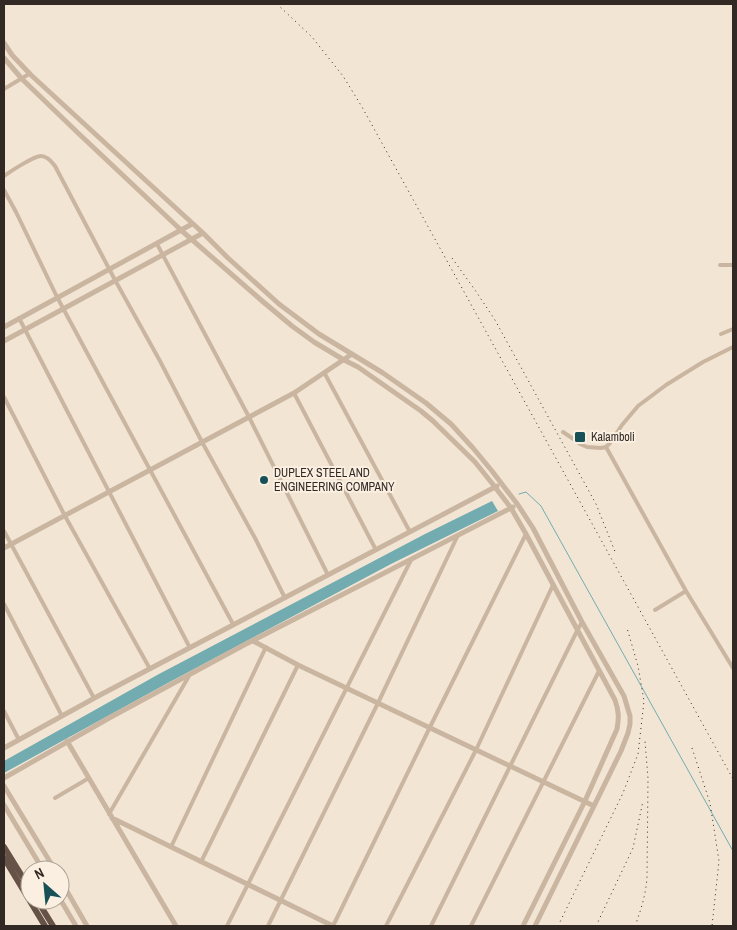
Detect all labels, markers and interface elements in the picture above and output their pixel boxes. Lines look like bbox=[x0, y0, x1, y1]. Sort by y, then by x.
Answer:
place label: Kalamboli bbox=[591, 429, 635, 445]
marker: Kalamboli bbox=[573, 430, 587, 444]
place label: DUPLEX STEEL AND ENGINEERING COMPANY bbox=[274, 465, 395, 495]
marker: DUPLEX STEEL AND ENGINEERING COMPANY bbox=[258, 474, 270, 486]
north arrow bbox=[20, 860, 70, 910]
text: N bbox=[31, 864, 47, 883]

